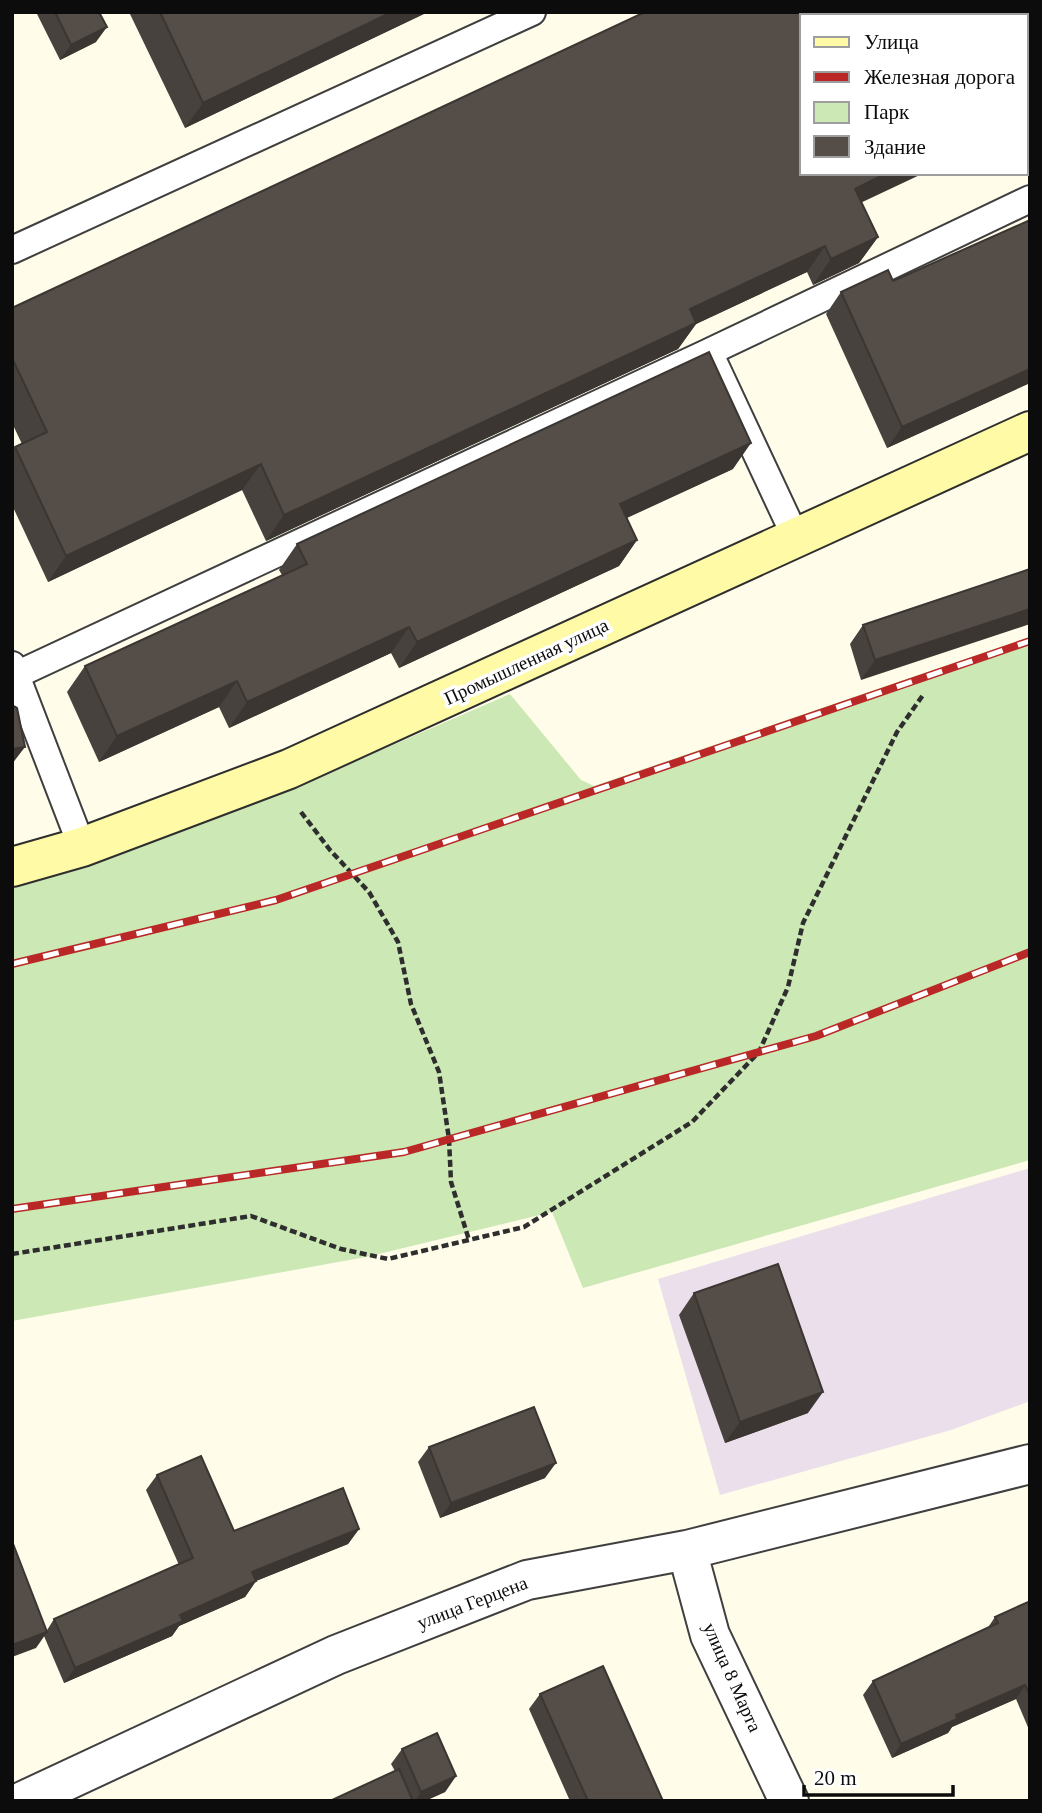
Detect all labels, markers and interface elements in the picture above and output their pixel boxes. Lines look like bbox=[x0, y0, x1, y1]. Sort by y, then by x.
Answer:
legend bbox=[800, 14, 1028, 175]
text: Улица bbox=[864, 30, 919, 54]
text: Железная дорога bbox=[864, 65, 1016, 89]
text: Парк bbox=[864, 100, 910, 124]
text: Здание bbox=[864, 135, 926, 159]
street label: Промышленная улица bbox=[441, 614, 612, 709]
street label: улица Герцена bbox=[414, 1572, 531, 1633]
street label: улица 8 Марта bbox=[699, 1619, 766, 1736]
scale bar bbox=[804, 1754, 953, 1798]
text: 20 m bbox=[814, 1766, 857, 1790]

